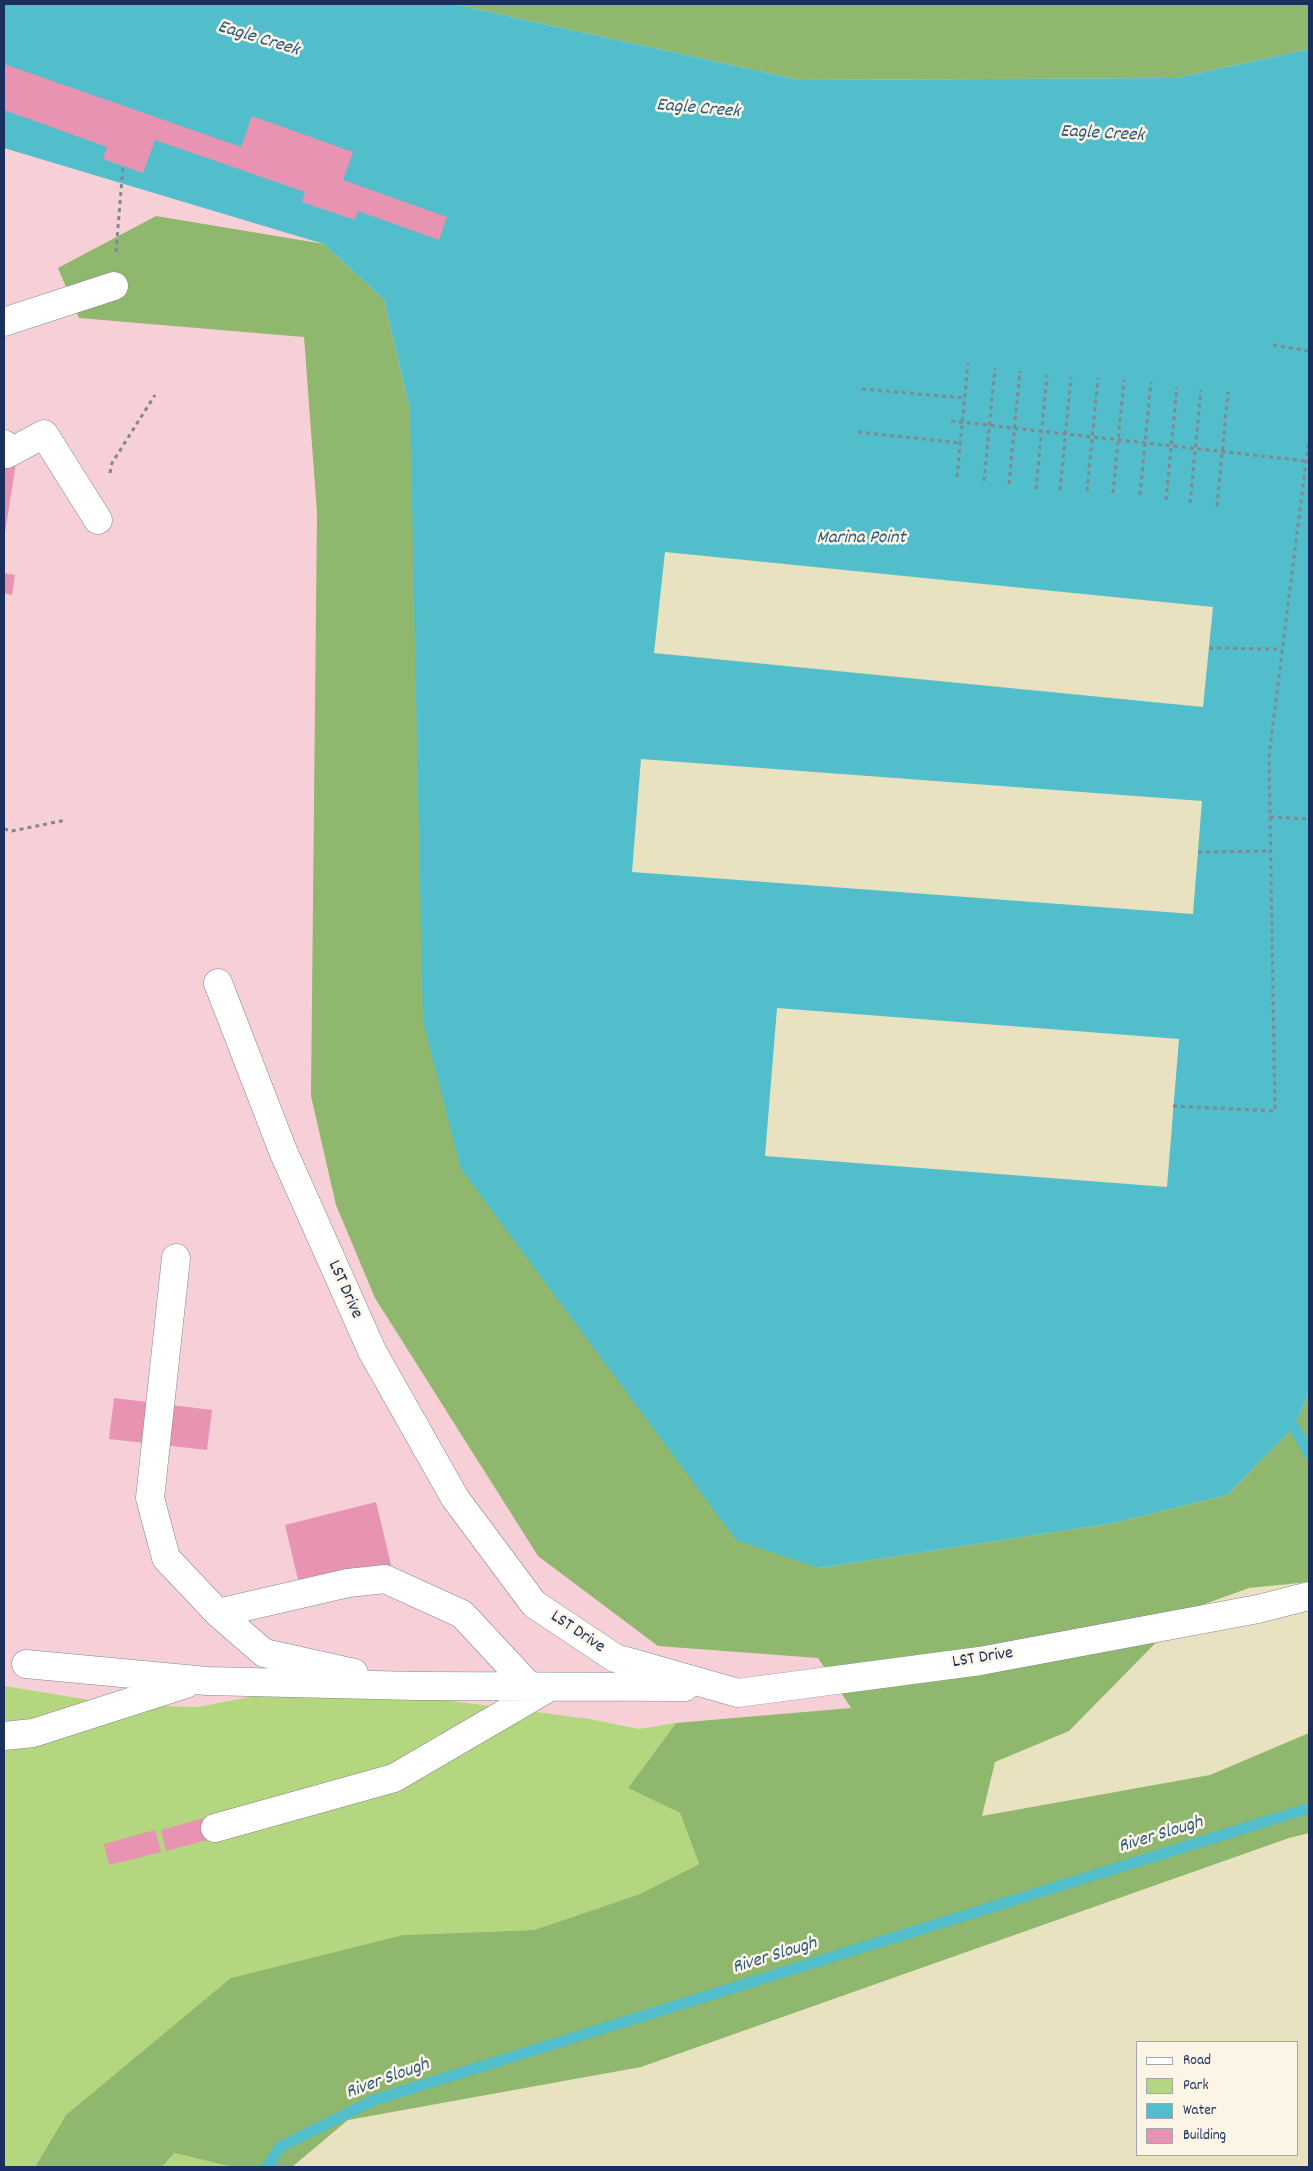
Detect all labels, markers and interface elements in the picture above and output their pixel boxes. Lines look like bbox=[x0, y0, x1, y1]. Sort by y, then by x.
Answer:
water label: Eagle Creek bbox=[214, 17, 302, 63]
water label: Eagle Creek bbox=[655, 95, 741, 125]
water label: Eagle Creek bbox=[1059, 121, 1145, 149]
water label: Marina Point bbox=[817, 528, 905, 550]
street label: LST Drive bbox=[322, 1258, 366, 1322]
street label: LST Drive bbox=[546, 1607, 608, 1659]
street label: LST Drive bbox=[951, 1644, 1015, 1674]
water label: River Slough bbox=[1116, 1812, 1206, 1860]
water label: River Slough bbox=[730, 1933, 820, 1981]
legend bbox=[1136, 2041, 1298, 2156]
text: Road bbox=[1183, 2050, 1211, 2072]
water label: River Slough bbox=[343, 2054, 433, 2106]
text: Park bbox=[1183, 2075, 1209, 2097]
text: Water bbox=[1183, 2100, 1216, 2122]
text: Building bbox=[1183, 2125, 1226, 2147]

